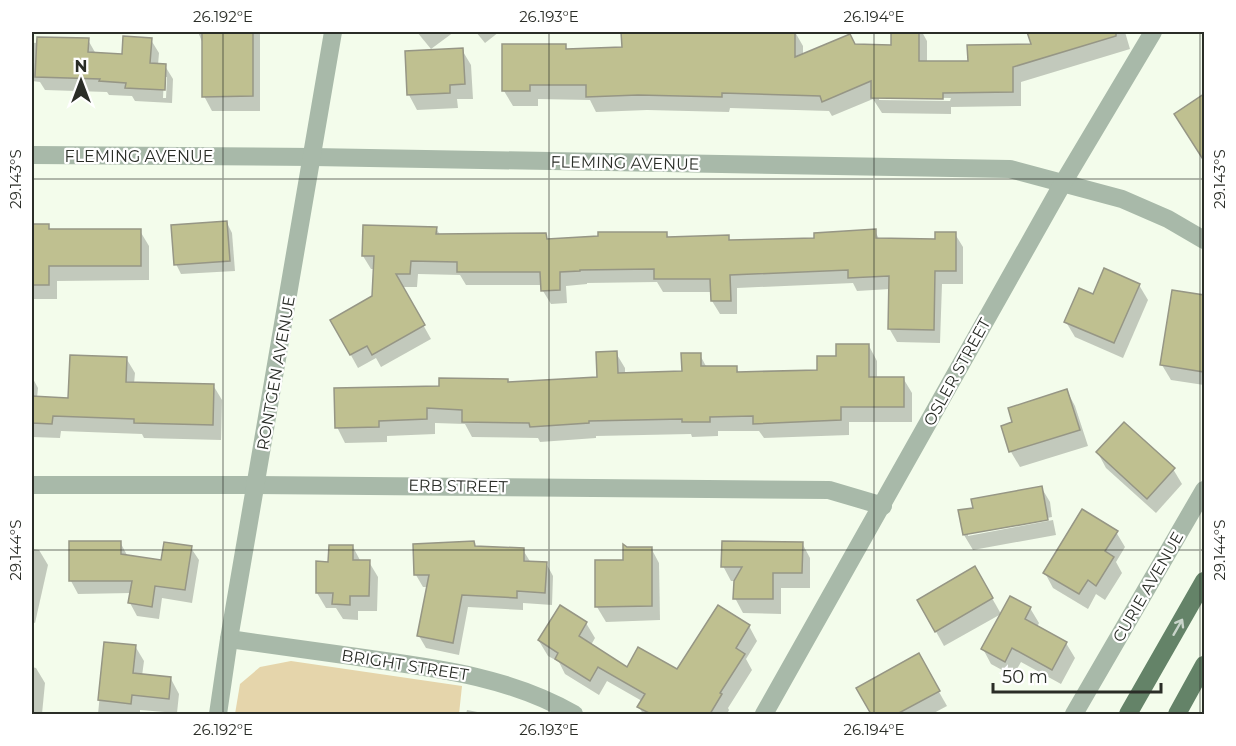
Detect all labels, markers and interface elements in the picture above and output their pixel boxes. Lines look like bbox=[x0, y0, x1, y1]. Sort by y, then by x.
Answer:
text: 26.192°E bbox=[193, 7, 253, 26]
text: 26.193°E bbox=[519, 7, 579, 26]
text: 26.194°E bbox=[843, 7, 905, 26]
north arrow bbox=[51, 51, 111, 111]
text: N bbox=[75, 57, 87, 76]
street label: FLEMING AVENUE bbox=[65, 147, 213, 166]
text: 29.143°S bbox=[6, 149, 25, 209]
text: 29.143°S bbox=[1210, 149, 1229, 209]
street label: FLEMING AVENUE bbox=[550, 152, 700, 174]
street label: RONTGEN AVENUE bbox=[253, 294, 299, 452]
street label: OSLER STREET bbox=[920, 314, 995, 429]
street label: ERB STREET bbox=[408, 476, 509, 496]
text: 29.144°S bbox=[6, 519, 25, 581]
text: 29.144°S bbox=[1210, 519, 1229, 581]
street label: CURIE AVENUE bbox=[1109, 528, 1187, 646]
one-way arrow bbox=[1172, 619, 1184, 636]
street label: BRIGHT STREET bbox=[340, 646, 471, 685]
scale bar bbox=[993, 656, 1161, 694]
text: 50 m bbox=[1002, 666, 1048, 688]
text: 26.192°E bbox=[193, 720, 253, 739]
text: 26.193°E bbox=[519, 720, 579, 739]
text: 26.194°E bbox=[843, 720, 905, 739]

